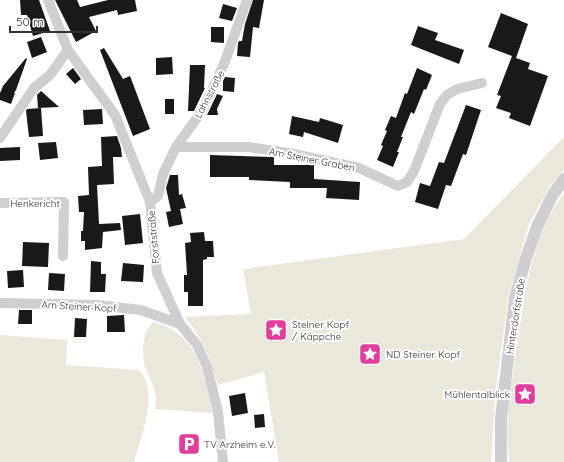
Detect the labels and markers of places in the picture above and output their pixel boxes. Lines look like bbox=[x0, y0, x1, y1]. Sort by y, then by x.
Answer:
place icon: Steiner Kopf / Käppche bbox=[263, 317, 289, 343]
place label: Steiner Kopf / Käppche bbox=[292, 318, 349, 343]
place icon: ND Steiner Kopf bbox=[357, 341, 383, 367]
place label: ND Steiner Kopf bbox=[386, 348, 461, 361]
place icon: Mühlentalblick bbox=[512, 381, 538, 407]
place label: Mühlentalblick bbox=[444, 388, 510, 401]
parking icon: TV Arzheim e.V. bbox=[176, 431, 202, 457]
place label: TV Arzheim e.V. bbox=[204, 438, 276, 451]

